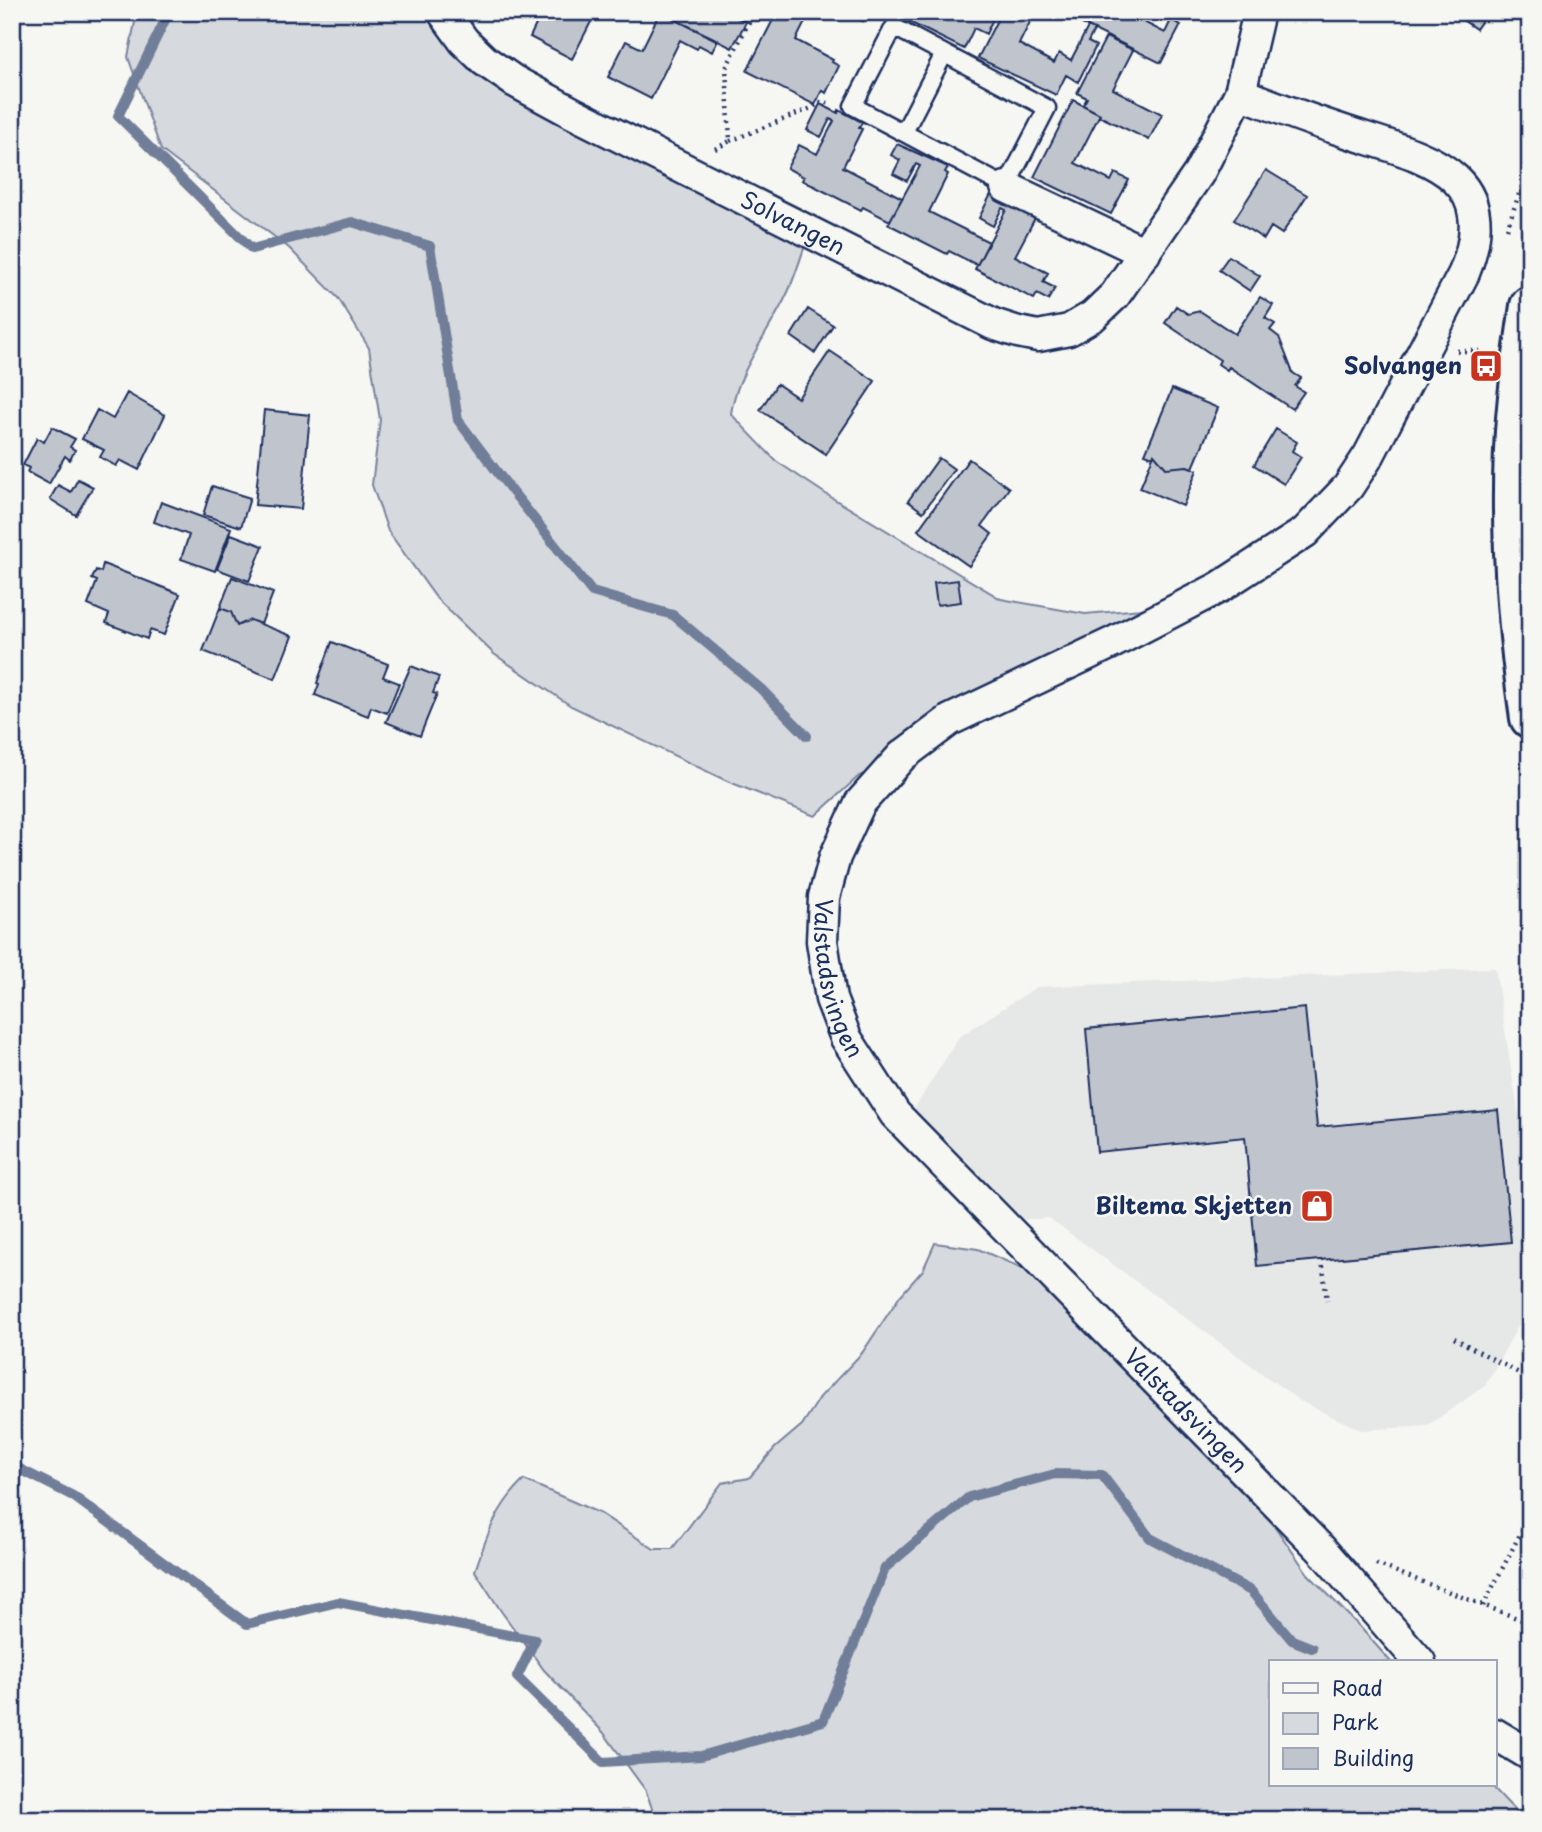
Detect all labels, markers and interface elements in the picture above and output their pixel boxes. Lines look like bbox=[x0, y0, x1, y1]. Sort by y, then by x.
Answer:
street label: Solvangen bbox=[735, 181, 852, 263]
place label: Solvangen bbox=[1344, 347, 1462, 382]
bus stop icon: Solvangen bbox=[1467, 347, 1505, 385]
street label: Valstadsvingen bbox=[806, 898, 873, 1064]
place label: Biltema Skjetten bbox=[1095, 1187, 1292, 1222]
shop icon: Biltema Skjetten bbox=[1298, 1187, 1336, 1225]
street label: Valstadsvingen bbox=[1117, 1339, 1257, 1481]
legend bbox=[1269, 1660, 1496, 1786]
text: Road bbox=[1332, 1671, 1383, 1703]
text: Park bbox=[1332, 1705, 1379, 1737]
text: Building bbox=[1332, 1741, 1414, 1773]

